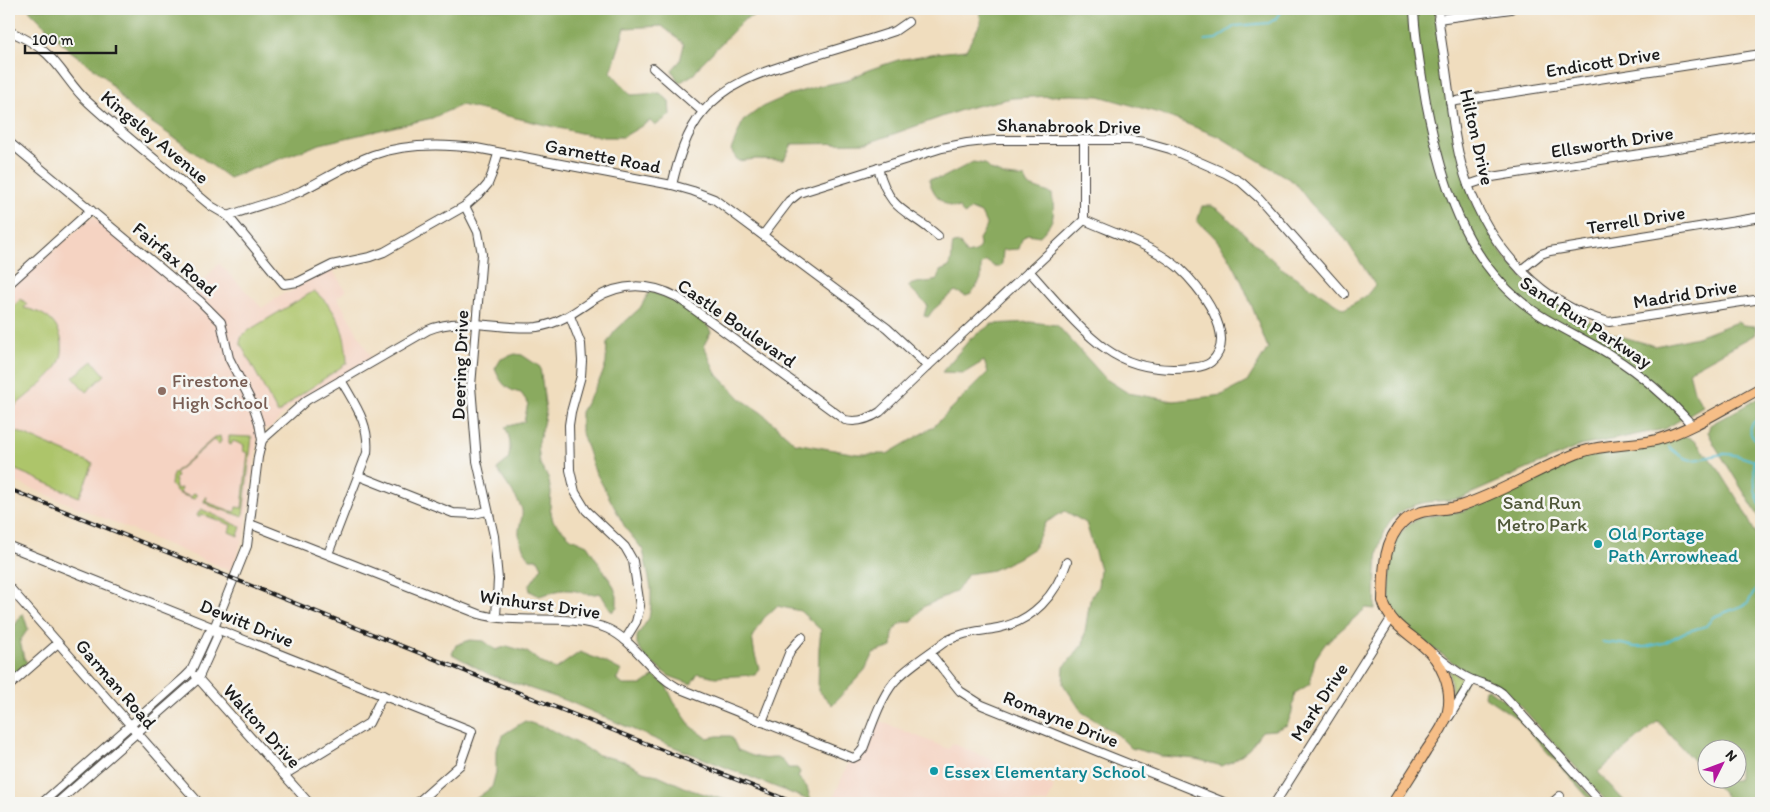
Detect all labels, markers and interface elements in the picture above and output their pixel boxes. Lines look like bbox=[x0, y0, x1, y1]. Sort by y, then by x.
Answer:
scale bar bbox=[25, 22, 116, 54]
text: 100 m bbox=[32, 31, 74, 49]
street label: Endicott Drive bbox=[1544, 42, 1662, 82]
street label: Kingsley Avenue bbox=[96, 85, 214, 189]
street label: Hilton Drive bbox=[1455, 87, 1499, 187]
street label: Shanabrook Drive bbox=[997, 113, 1141, 139]
street label: Ellsworth Drive bbox=[1549, 121, 1675, 163]
street label: Garnette Road bbox=[543, 133, 663, 179]
street label: Terrell Drive bbox=[1585, 201, 1687, 239]
street label: Fairfax Road bbox=[128, 217, 222, 301]
street label: Sand Run Parkway bbox=[1516, 271, 1656, 373]
street label: Castle Boulevard bbox=[673, 273, 801, 373]
street label: Madrid Drive bbox=[1631, 274, 1739, 314]
street label: Deering Drive bbox=[447, 310, 473, 420]
place label: Firestone High School bbox=[172, 369, 269, 414]
marker: Firestone High School bbox=[156, 385, 168, 397]
park label: Sand Run Metro Park bbox=[1497, 491, 1587, 536]
place label: Old Portage Path Arrowhead bbox=[1608, 522, 1739, 567]
marker: Old Portage Path Arrowhead bbox=[1592, 538, 1604, 550]
street label: Winhurst Drive bbox=[478, 584, 602, 624]
street label: Dewitt Drive bbox=[197, 594, 297, 652]
street label: Garman Road bbox=[71, 634, 162, 734]
street label: Mark Drive bbox=[1285, 659, 1353, 745]
street label: Walton Drive bbox=[218, 679, 306, 773]
street label: Romayne Drive bbox=[1000, 685, 1122, 753]
north arrow bbox=[1698, 740, 1748, 790]
text: N bbox=[1722, 746, 1741, 765]
place label: Essex Elementary School bbox=[944, 760, 1147, 783]
marker: Essex Elementary School bbox=[928, 765, 940, 777]

